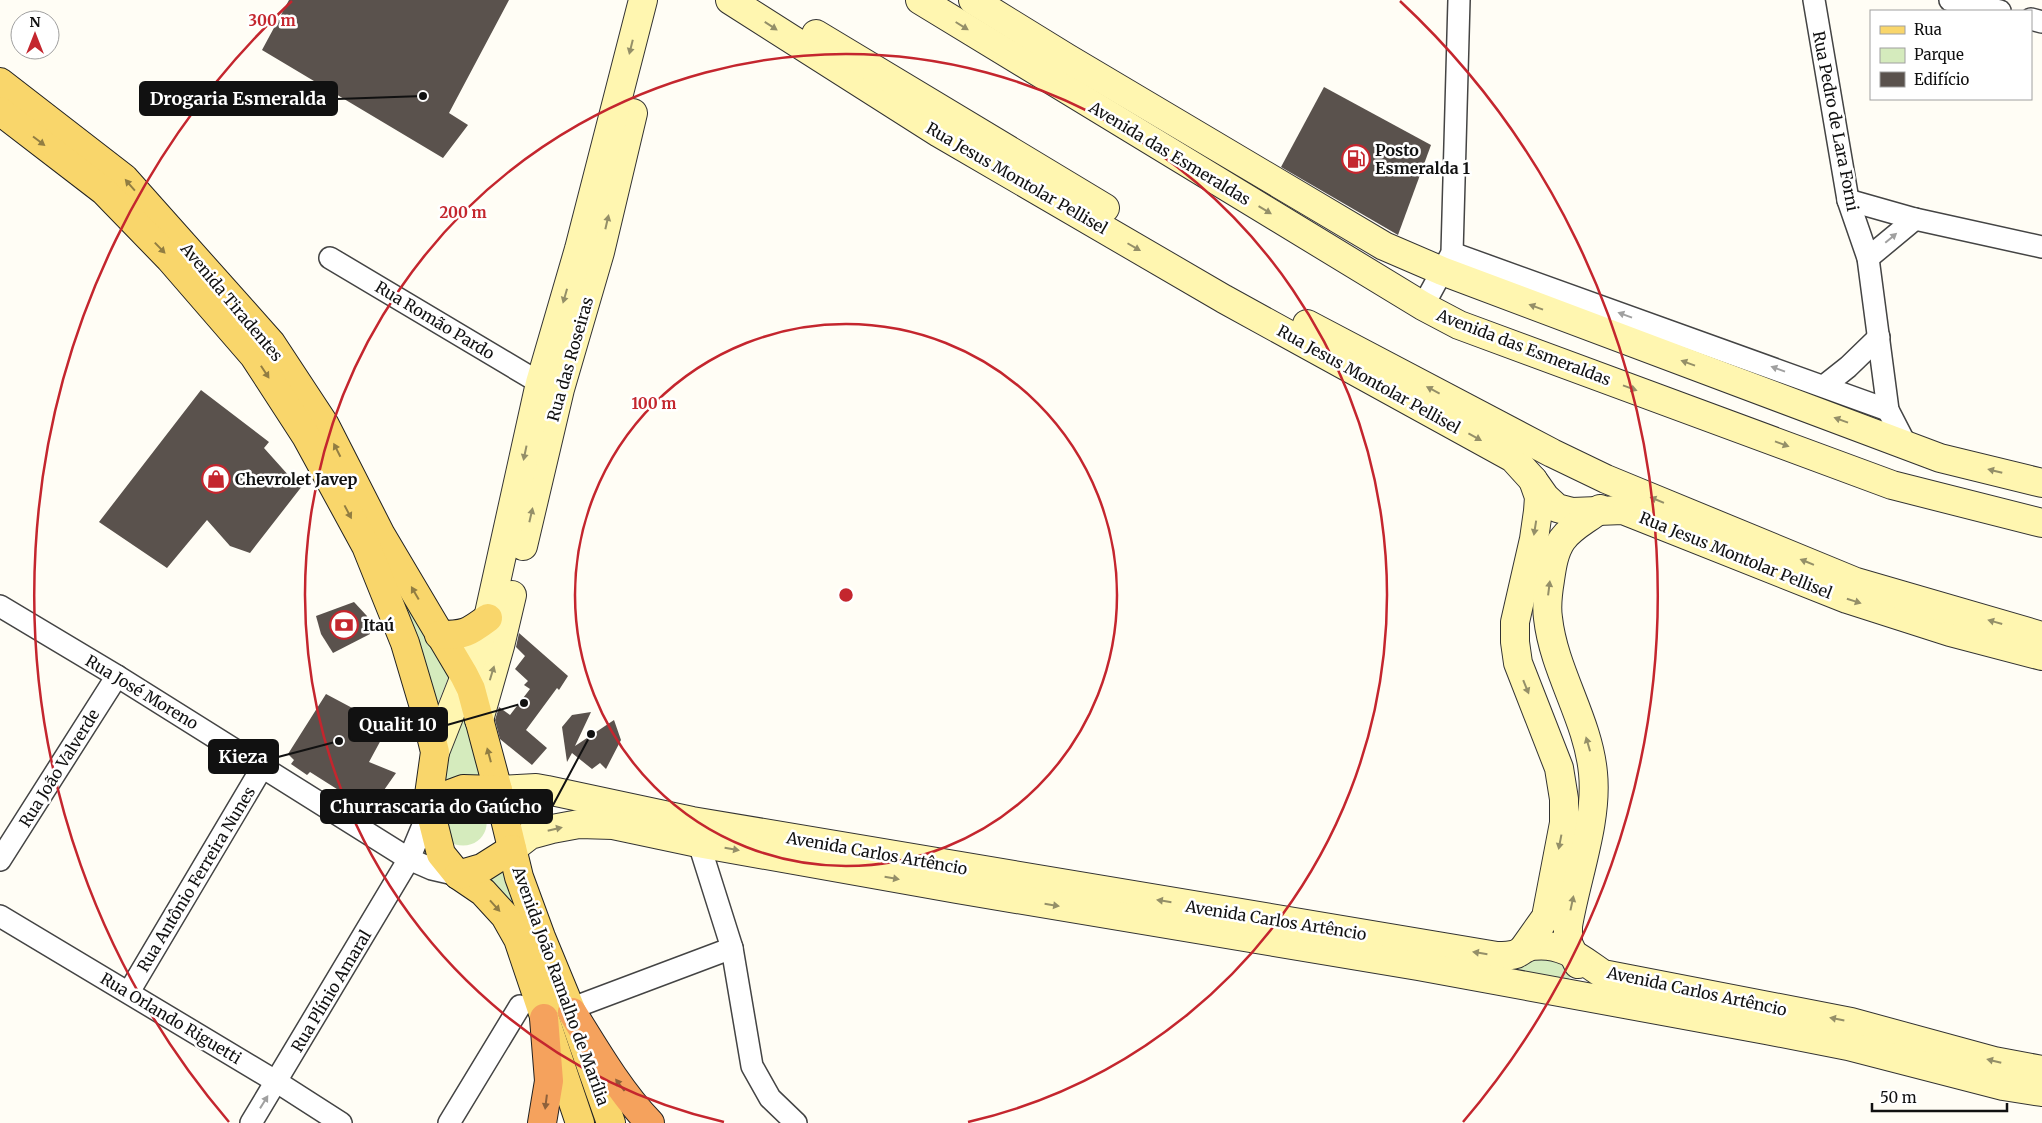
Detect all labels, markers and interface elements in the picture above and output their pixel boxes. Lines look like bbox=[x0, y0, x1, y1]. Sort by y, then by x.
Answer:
north arrow bbox=[10, 10, 60, 60]
legend bbox=[1870, 10, 2032, 100]
text: 300 m bbox=[248, 11, 296, 30]
text: N bbox=[29, 13, 41, 31]
text: Rua bbox=[1914, 20, 1942, 39]
one-way arrow bbox=[955, 21, 968, 30]
one-way arrow bbox=[764, 22, 778, 31]
street label: Rua Pedro de Lara Forni bbox=[1809, 29, 1863, 213]
one-way arrow bbox=[627, 40, 635, 55]
text: Parque bbox=[1914, 45, 1964, 64]
text: Edifício bbox=[1914, 70, 1970, 89]
callout: Drogaria Esmeralda bbox=[140, 82, 337, 115]
text: Drogaria Esmeralda bbox=[150, 87, 326, 110]
street label: Avenida das Esmeraldas bbox=[1085, 96, 1254, 209]
street label: Rua Jesus Montolar Pellisel bbox=[923, 118, 1111, 238]
one-way arrow bbox=[32, 136, 46, 146]
place label: Posto Esmeralda 1 bbox=[1375, 140, 1470, 178]
fuel station icon: Posto Esmeralda 1 bbox=[1341, 144, 1371, 174]
one-way arrow bbox=[124, 179, 136, 191]
text: 200 m bbox=[439, 203, 487, 222]
one-way arrow bbox=[1258, 206, 1272, 215]
one-way arrow bbox=[603, 215, 611, 230]
one-way arrow bbox=[1885, 233, 1898, 244]
street label: Avenida Tiradentes bbox=[176, 238, 287, 365]
one-way arrow bbox=[154, 242, 166, 254]
one-way arrow bbox=[1128, 242, 1141, 251]
street label: Rua Romão Pardo bbox=[372, 276, 498, 364]
one-way arrow bbox=[561, 288, 569, 303]
street label: Rua das Roseiras bbox=[543, 294, 597, 424]
one-way arrow bbox=[1529, 302, 1543, 310]
street label: Avenida das Esmeraldas bbox=[1433, 304, 1614, 389]
one-way arrow bbox=[1618, 311, 1633, 318]
street label: Rua Jesus Montolar Pellisel bbox=[1274, 320, 1464, 438]
one-way arrow bbox=[1681, 359, 1696, 366]
one-way arrow bbox=[1771, 365, 1786, 372]
one-way arrow bbox=[260, 366, 270, 379]
one-way arrow bbox=[1623, 384, 1638, 392]
one-way arrow bbox=[1425, 386, 1440, 394]
text: 100 m bbox=[632, 394, 676, 413]
one-way arrow bbox=[1833, 416, 1848, 423]
one-way arrow bbox=[1467, 433, 1482, 441]
one-way arrow bbox=[1775, 441, 1789, 449]
one-way arrow bbox=[333, 443, 341, 457]
one-way arrow bbox=[520, 445, 528, 461]
shop icon: Chevrolet Javep bbox=[201, 464, 231, 494]
one-way arrow bbox=[1987, 467, 2002, 475]
place label: Chevrolet Javep bbox=[235, 469, 357, 489]
one-way arrow bbox=[1649, 496, 1664, 504]
one-way arrow bbox=[343, 505, 352, 519]
one-way arrow bbox=[527, 507, 535, 522]
street label: Rua Jesus Montolar Pellisel bbox=[1637, 507, 1835, 603]
one-way arrow bbox=[1531, 520, 1539, 536]
one-way arrow bbox=[1800, 557, 1814, 565]
one-way arrow bbox=[1545, 580, 1553, 596]
one-way arrow bbox=[410, 586, 419, 599]
centre of rings bbox=[837, 586, 855, 604]
one-way arrow bbox=[1846, 597, 1861, 605]
bank icon: Itaú bbox=[329, 610, 359, 640]
place label: Itaú bbox=[363, 615, 394, 635]
one-way arrow bbox=[1987, 618, 2002, 626]
street label: Rua José Moreno bbox=[82, 650, 202, 734]
one-way arrow bbox=[489, 665, 497, 680]
one-way arrow bbox=[1523, 680, 1531, 694]
street label: Rua João Valverde bbox=[15, 705, 103, 831]
callout: Qualit 10 bbox=[349, 708, 447, 741]
text: Qualit 10 bbox=[359, 713, 437, 736]
one-way arrow bbox=[1584, 736, 1592, 751]
callout: Kieza bbox=[209, 740, 278, 773]
text: Kieza bbox=[218, 745, 268, 768]
one-way arrow bbox=[485, 747, 493, 762]
street label: Rua Antônio Ferreira Nunes bbox=[133, 783, 259, 975]
callout: Churrascaria do Gaúcho bbox=[321, 790, 552, 823]
text: Churrascaria do Gaúcho bbox=[330, 795, 542, 818]
one-way arrow bbox=[548, 825, 563, 833]
street label: Avenida Carlos Artêncio bbox=[784, 827, 969, 879]
one-way arrow bbox=[1556, 835, 1564, 851]
one-way arrow bbox=[724, 846, 740, 854]
street label: Avenida João Ramalho de Marília bbox=[508, 863, 614, 1109]
one-way arrow bbox=[884, 874, 900, 882]
street label: Avenida Carlos Artêncio bbox=[1183, 896, 1368, 944]
one-way arrow bbox=[1568, 896, 1576, 911]
one-way arrow bbox=[1155, 897, 1171, 905]
one-way arrow bbox=[490, 900, 501, 913]
one-way arrow bbox=[1045, 901, 1061, 909]
street label: Rua Plínio Amaral bbox=[287, 926, 375, 1056]
one-way arrow bbox=[1471, 949, 1487, 957]
street label: Avenida Carlos Artêncio bbox=[1604, 962, 1789, 1020]
street label: Rua Orlando Riguetti bbox=[97, 968, 245, 1068]
one-way arrow bbox=[1829, 1015, 1845, 1023]
one-way arrow bbox=[1987, 1057, 2002, 1065]
one-way arrow bbox=[615, 1078, 625, 1092]
scale bar bbox=[1872, 1080, 2007, 1112]
text: 50 m bbox=[1880, 1088, 1917, 1107]
one-way arrow bbox=[542, 1094, 550, 1110]
one-way arrow bbox=[259, 1096, 269, 1109]

